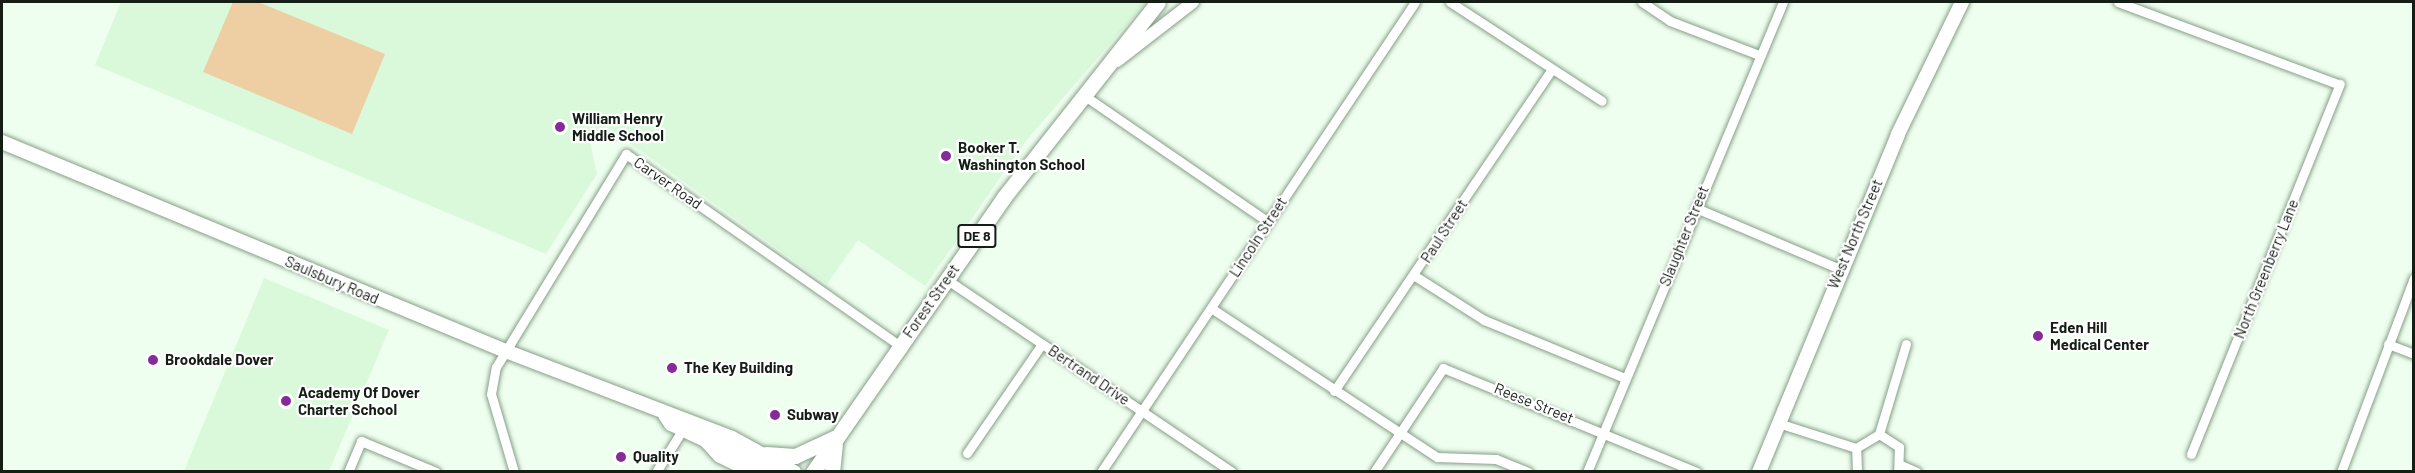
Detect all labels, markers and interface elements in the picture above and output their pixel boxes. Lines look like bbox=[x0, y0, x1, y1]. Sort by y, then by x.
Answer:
place label: William Henry Middle School bbox=[572, 109, 664, 144]
marker: William Henry Middle School bbox=[553, 120, 567, 134]
place label: Booker T. Washington School bbox=[958, 138, 1085, 173]
marker: Booker T. Washington School bbox=[939, 149, 953, 163]
street label: Carver Road bbox=[630, 153, 706, 213]
street label: West North Street bbox=[1824, 176, 1886, 292]
street label: Slaughter Street bbox=[1656, 183, 1712, 289]
street label: Lincoln Street bbox=[1225, 194, 1291, 280]
street label: Paul Street bbox=[1417, 196, 1471, 266]
street label: North Greenberry Lane bbox=[2230, 197, 2302, 341]
road number: DE 8 bbox=[956, 225, 998, 247]
street label: Saulsbury Road bbox=[282, 252, 382, 308]
street label: Forest Street bbox=[899, 261, 963, 341]
place label: Eden Hill Medical Center bbox=[2050, 318, 2149, 353]
marker: Eden Hill Medical Center bbox=[2031, 329, 2045, 343]
street label: Bertrand Drive bbox=[1045, 341, 1133, 409]
place label: Brookdale Dover bbox=[165, 351, 274, 369]
marker: Brookdale Dover bbox=[146, 353, 160, 367]
place label: The Key Building bbox=[684, 359, 793, 377]
marker: The Key Building bbox=[665, 361, 679, 375]
street label: Reese Street bbox=[1492, 379, 1576, 427]
place label: Academy Of Dover Charter School bbox=[298, 383, 420, 418]
marker: Academy Of Dover Charter School bbox=[279, 394, 293, 408]
place label: Subway bbox=[787, 406, 839, 424]
marker: Subway bbox=[768, 408, 782, 422]
place label: Quality bbox=[633, 448, 679, 466]
marker: Quality bbox=[614, 450, 628, 464]

